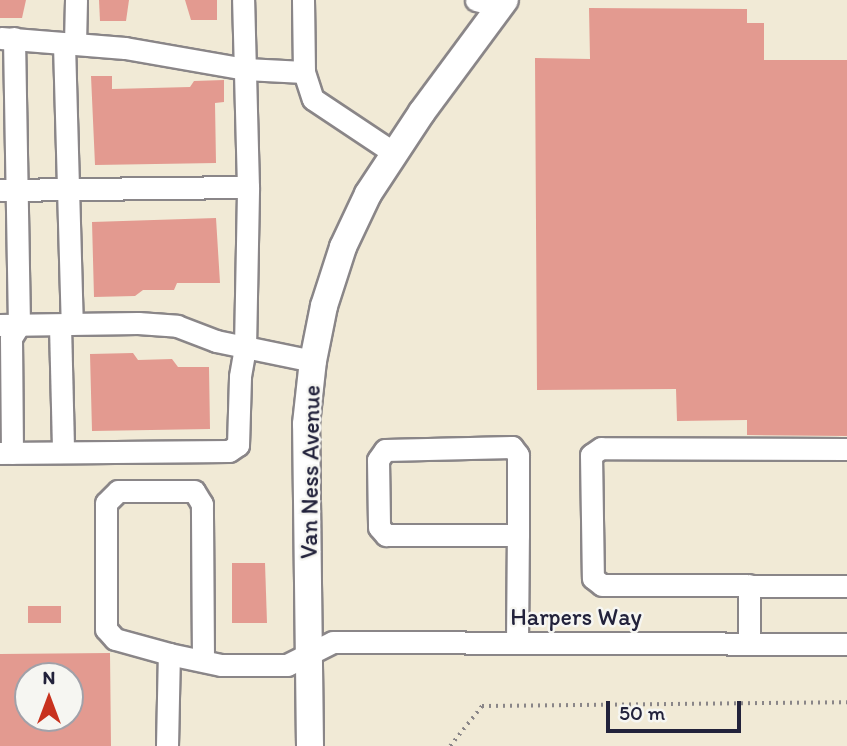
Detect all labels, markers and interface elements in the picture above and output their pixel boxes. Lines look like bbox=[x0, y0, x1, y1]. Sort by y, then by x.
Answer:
street label: Van Ness Avenue bbox=[294, 385, 326, 559]
street label: Harpers Way bbox=[511, 603, 641, 631]
north arrow bbox=[14, 662, 84, 732]
text: N bbox=[43, 666, 55, 689]
scale bar bbox=[609, 686, 744, 730]
text: 50 m bbox=[619, 700, 665, 725]

